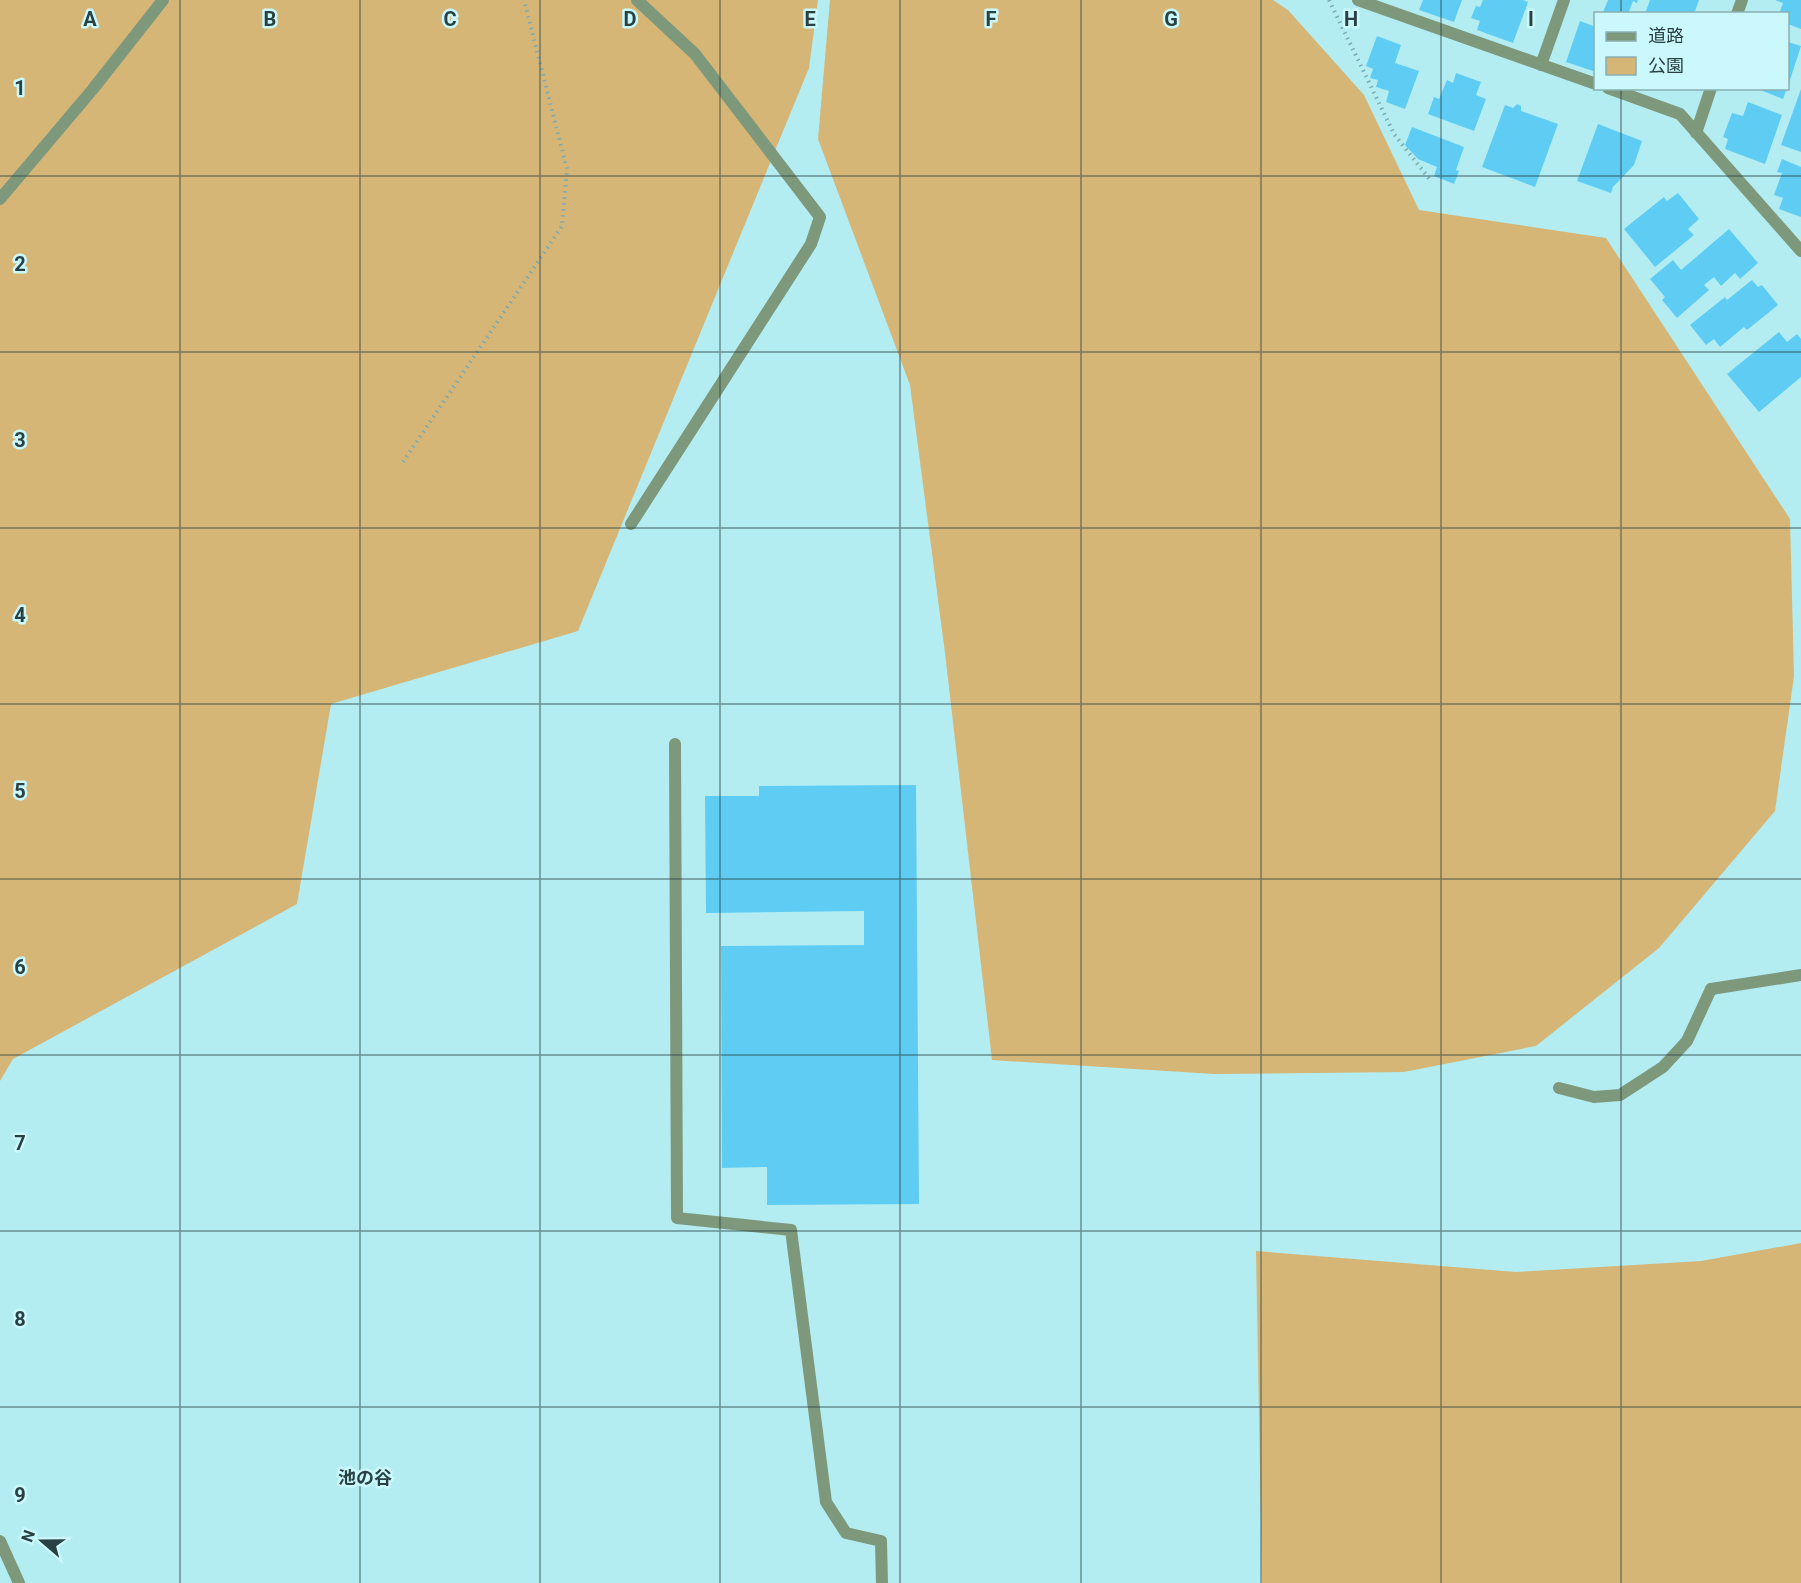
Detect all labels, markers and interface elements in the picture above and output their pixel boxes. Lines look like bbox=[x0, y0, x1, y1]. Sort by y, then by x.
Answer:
text: A bbox=[83, 7, 97, 31]
text: B bbox=[264, 7, 276, 31]
text: C bbox=[443, 7, 457, 31]
text: D bbox=[624, 7, 637, 31]
text: E bbox=[804, 7, 816, 31]
text: F bbox=[986, 7, 997, 31]
text: G bbox=[1164, 7, 1178, 31]
text: H bbox=[1344, 7, 1358, 31]
text: I bbox=[1528, 7, 1534, 31]
legend bbox=[1594, 12, 1789, 90]
text: 道路 bbox=[1648, 25, 1684, 46]
text: 公園 bbox=[1648, 55, 1684, 76]
text: 1 bbox=[14, 76, 26, 100]
text: 2 bbox=[14, 252, 26, 276]
text: 3 bbox=[14, 428, 26, 452]
text: 4 bbox=[14, 603, 26, 627]
text: 5 bbox=[14, 779, 26, 803]
text: 6 bbox=[14, 955, 26, 979]
text: 7 bbox=[14, 1131, 26, 1155]
text: 8 bbox=[14, 1307, 26, 1331]
district label: 池の谷 bbox=[338, 1467, 392, 1488]
text: 9 bbox=[14, 1483, 26, 1507]
north arrow bbox=[12, 1511, 72, 1571]
text: N bbox=[18, 1527, 39, 1545]

